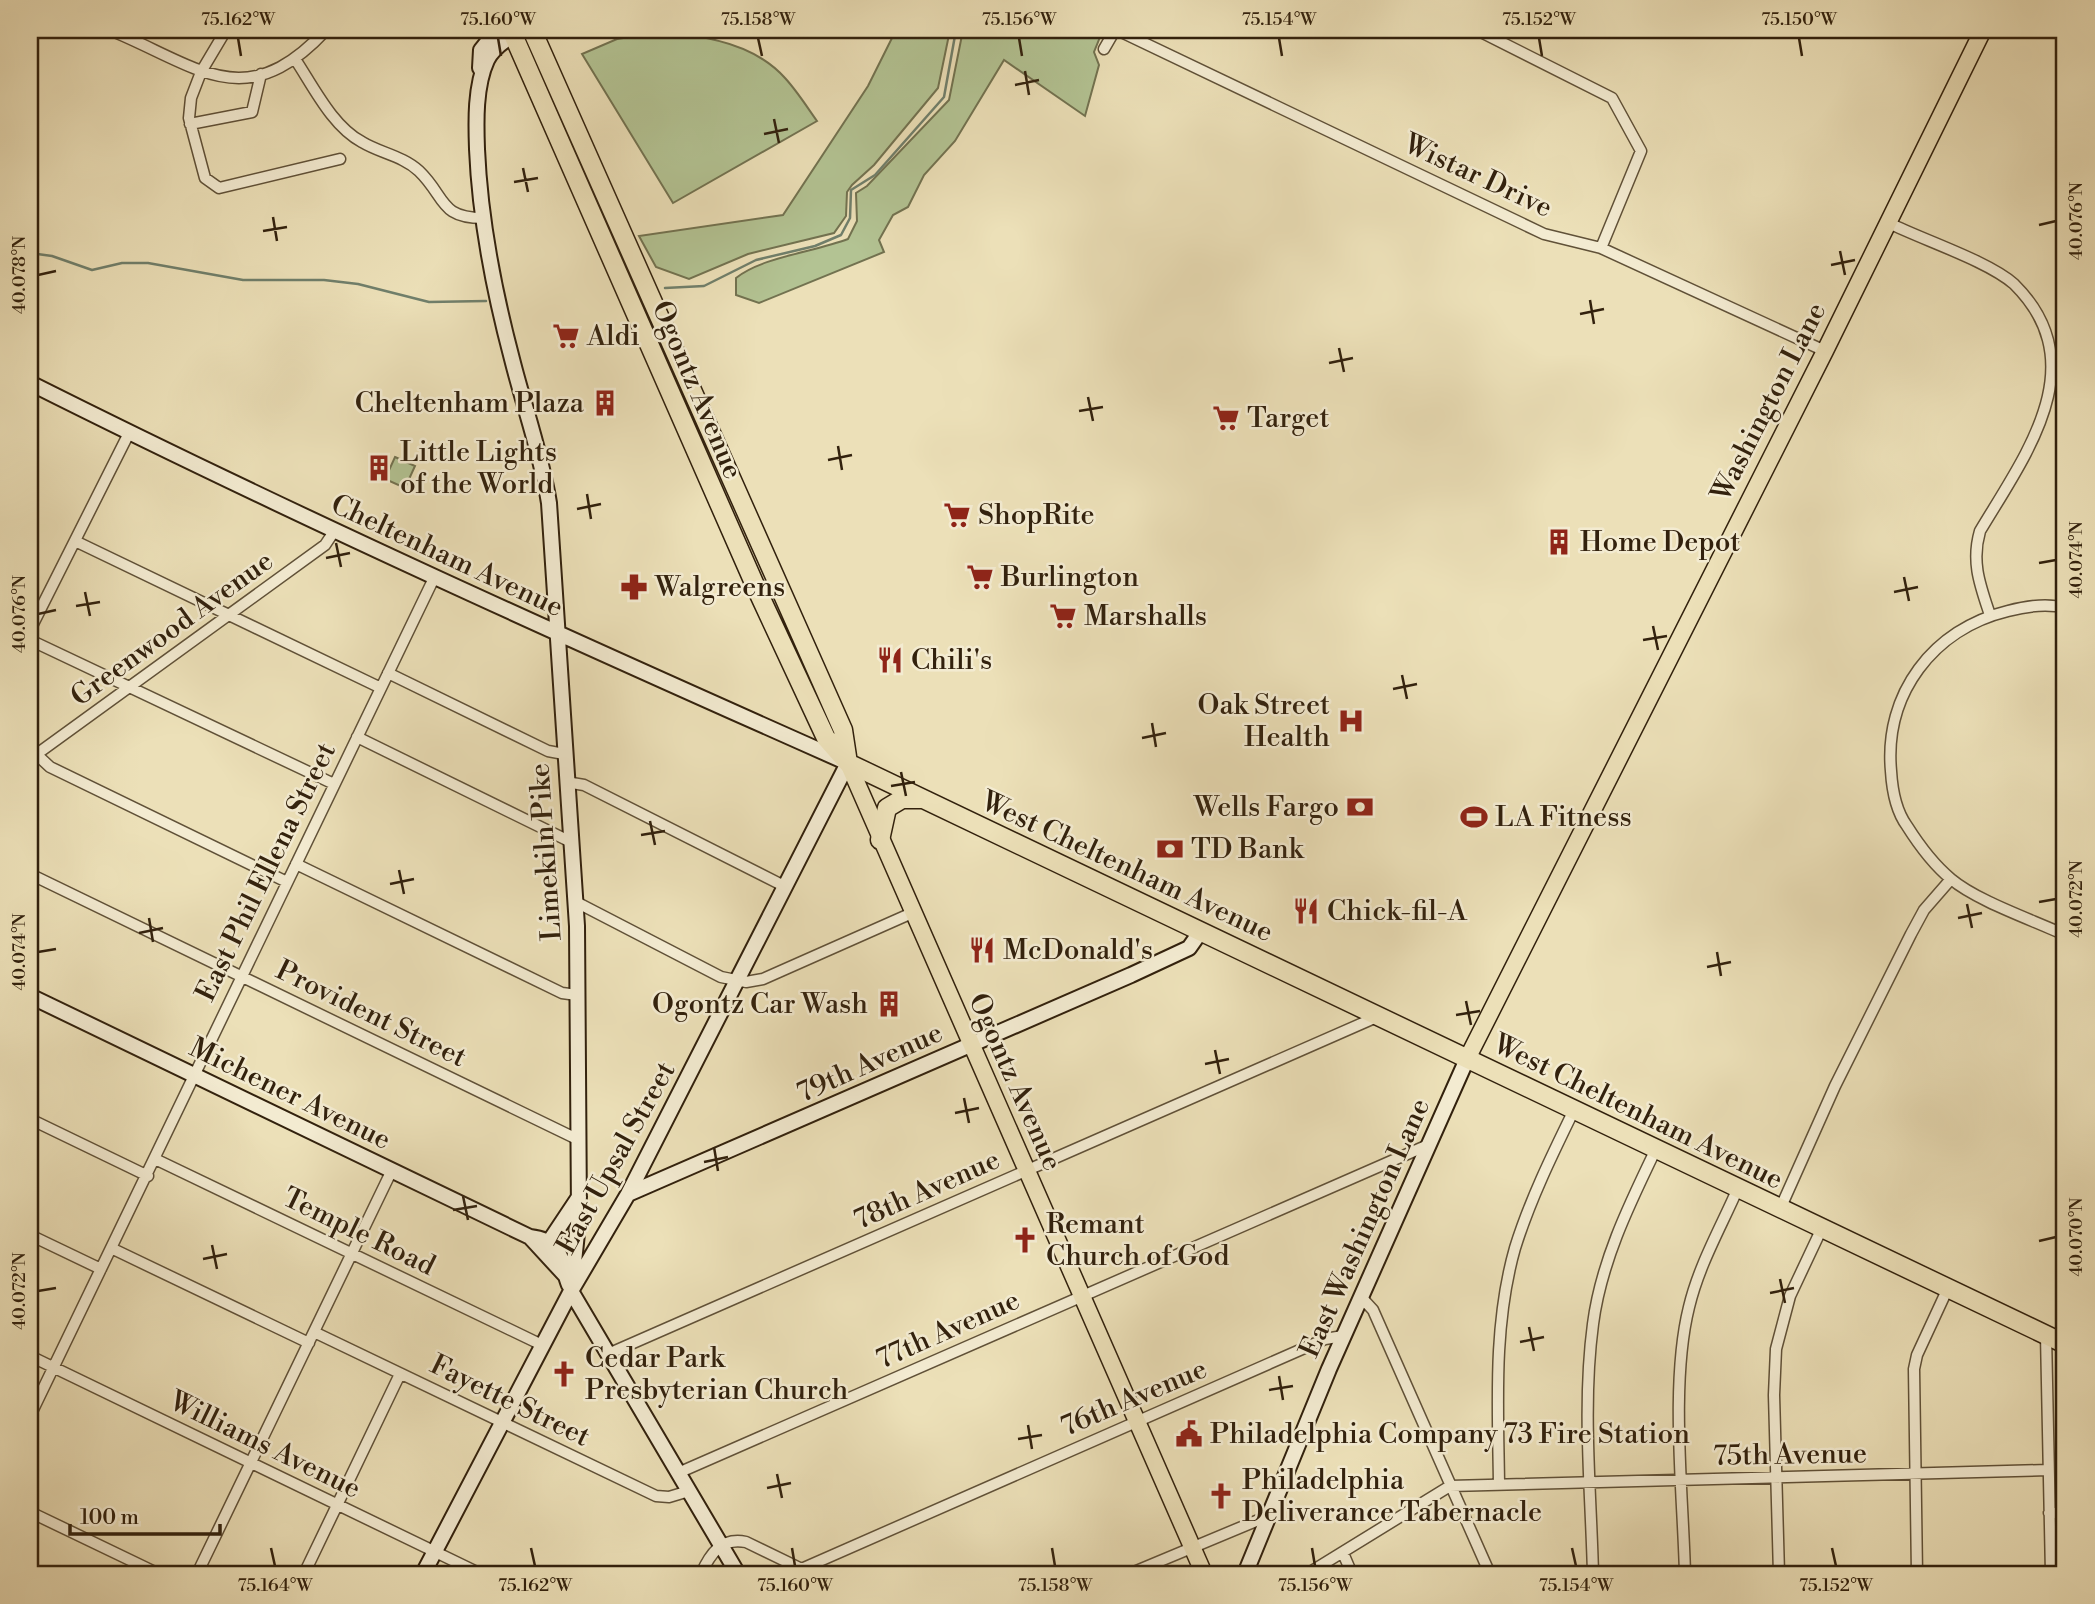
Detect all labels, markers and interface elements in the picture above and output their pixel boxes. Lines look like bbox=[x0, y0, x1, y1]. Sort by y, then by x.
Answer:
text: 75.162°W bbox=[201, 8, 276, 31]
text: 75.160°W bbox=[460, 8, 537, 31]
text: 75.158°W bbox=[721, 8, 796, 31]
text: 75.156°W bbox=[982, 8, 1057, 31]
text: 75.154°W bbox=[1242, 8, 1317, 31]
text: 75.152°W bbox=[1502, 8, 1577, 31]
text: 75.150°W bbox=[1761, 8, 1837, 31]
street label: Wistar Drive bbox=[1397, 126, 1558, 226]
text: 40.076°N bbox=[2065, 182, 2088, 260]
text: 40.078°N bbox=[8, 235, 31, 314]
street label: Ogontz Avenue bbox=[644, 296, 750, 484]
street label: Washington Lane bbox=[1703, 297, 1834, 508]
place label: Aldi bbox=[586, 319, 640, 354]
supermarket icon: Aldi bbox=[551, 321, 581, 351]
place label: Cheltenham Plaza bbox=[355, 386, 585, 421]
building icon: Cheltenham Plaza bbox=[590, 388, 620, 418]
place label: Target bbox=[1247, 401, 1329, 436]
supermarket icon: Target bbox=[1211, 403, 1241, 433]
place label: Little Lights of the World bbox=[400, 435, 557, 502]
building icon: Little Lights of the World bbox=[364, 453, 394, 483]
street label: Cheltenham Avenue bbox=[325, 487, 569, 625]
place label: ShopRite bbox=[978, 498, 1095, 533]
supermarket icon: ShopRite bbox=[942, 500, 972, 530]
text: 40.074°N bbox=[2065, 521, 2088, 599]
place label: Home Depot bbox=[1580, 525, 1740, 560]
building icon: Home Depot bbox=[1544, 527, 1574, 557]
street label: Greenwood Avenue bbox=[64, 544, 280, 714]
place label: Burlington bbox=[1000, 560, 1139, 595]
supermarket icon: Burlington bbox=[965, 562, 995, 592]
place label: Walgreens bbox=[654, 570, 785, 605]
pharmacy icon: Walgreens bbox=[619, 572, 649, 602]
text: 40.076°N bbox=[8, 575, 31, 653]
place label: Marshalls bbox=[1084, 599, 1207, 634]
supermarket icon: Marshalls bbox=[1048, 601, 1078, 631]
place label: Chili's bbox=[911, 643, 992, 678]
restaurant icon: Chili's bbox=[875, 645, 905, 675]
place label: Oak Street Health bbox=[1198, 688, 1330, 755]
hospital icon: Oak Street Health bbox=[1336, 706, 1366, 736]
street label: East Phil Ellena Street bbox=[188, 737, 344, 1007]
street label: Limekiln Pike bbox=[522, 762, 570, 942]
street label: West Cheltenham Avenue bbox=[974, 783, 1279, 950]
place label: Wells Fargo bbox=[1193, 790, 1339, 825]
bank icon: Wells Fargo bbox=[1345, 792, 1375, 822]
place label: LA Fitness bbox=[1495, 800, 1632, 835]
sports icon: LA Fitness bbox=[1459, 802, 1489, 832]
place label: TD Bank bbox=[1191, 832, 1305, 867]
bank icon: TD Bank bbox=[1155, 834, 1185, 864]
text: 40.072°N bbox=[2065, 860, 2088, 938]
place label: Chick-fil-A bbox=[1327, 894, 1468, 929]
restaurant icon: Chick-fil-A bbox=[1291, 896, 1321, 926]
text: 40.074°N bbox=[8, 913, 31, 991]
place label: McDonald's bbox=[1003, 933, 1153, 968]
restaurant icon: McDonald's bbox=[967, 935, 997, 965]
street label: Provident Street bbox=[270, 953, 472, 1075]
place label: Ogontz Car Wash bbox=[652, 987, 868, 1022]
street label: Ogontz Avenue bbox=[960, 988, 1070, 1176]
building icon: Ogontz Car Wash bbox=[874, 989, 904, 1019]
street label: 79th Avenue bbox=[792, 1015, 948, 1111]
street label: West Cheltenham Avenue bbox=[1486, 1026, 1789, 1197]
street label: Michener Avenue bbox=[184, 1030, 396, 1158]
street label: East Upsal Street bbox=[549, 1056, 683, 1260]
street label: East Washington Lane bbox=[1292, 1093, 1438, 1363]
street label: 78th Avenue bbox=[849, 1142, 1005, 1238]
street label: Temple Road bbox=[277, 1180, 441, 1284]
text: 40.070°N bbox=[2065, 1197, 2088, 1276]
place label: Remant Church of God bbox=[1046, 1207, 1230, 1274]
church icon: Remant Church of God bbox=[1010, 1225, 1040, 1255]
text: 40.072°N bbox=[8, 1252, 31, 1330]
street label: 77th Avenue bbox=[871, 1283, 1025, 1377]
place label: Cedar Park Presbyterian Church bbox=[585, 1341, 849, 1408]
street label: Fayette Street bbox=[424, 1347, 596, 1455]
street label: 76th Avenue bbox=[1056, 1352, 1212, 1444]
church icon: Cedar Park Presbyterian Church bbox=[549, 1359, 579, 1389]
street label: Williams Avenue bbox=[163, 1383, 366, 1506]
place label: Philadelphia Company 73 Fire Station bbox=[1210, 1417, 1690, 1452]
public building icon: Philadelphia Company 73 Fire Station bbox=[1174, 1419, 1204, 1449]
street label: 75th Avenue bbox=[1713, 1436, 1867, 1474]
place label: Philadelphia Deliverance Tabernacle bbox=[1242, 1463, 1542, 1530]
church icon: Philadelphia Deliverance Tabernacle bbox=[1206, 1481, 1236, 1511]
scale bar bbox=[70, 1492, 220, 1536]
text: 100 m bbox=[80, 1505, 139, 1531]
text: 75.164°W bbox=[238, 1574, 313, 1597]
text: 75.162°W bbox=[498, 1574, 573, 1597]
text: 75.160°W bbox=[757, 1574, 834, 1597]
text: 75.158°W bbox=[1018, 1574, 1093, 1597]
text: 75.156°W bbox=[1278, 1574, 1353, 1597]
text: 75.154°W bbox=[1539, 1574, 1614, 1597]
text: 75.152°W bbox=[1799, 1574, 1874, 1597]

